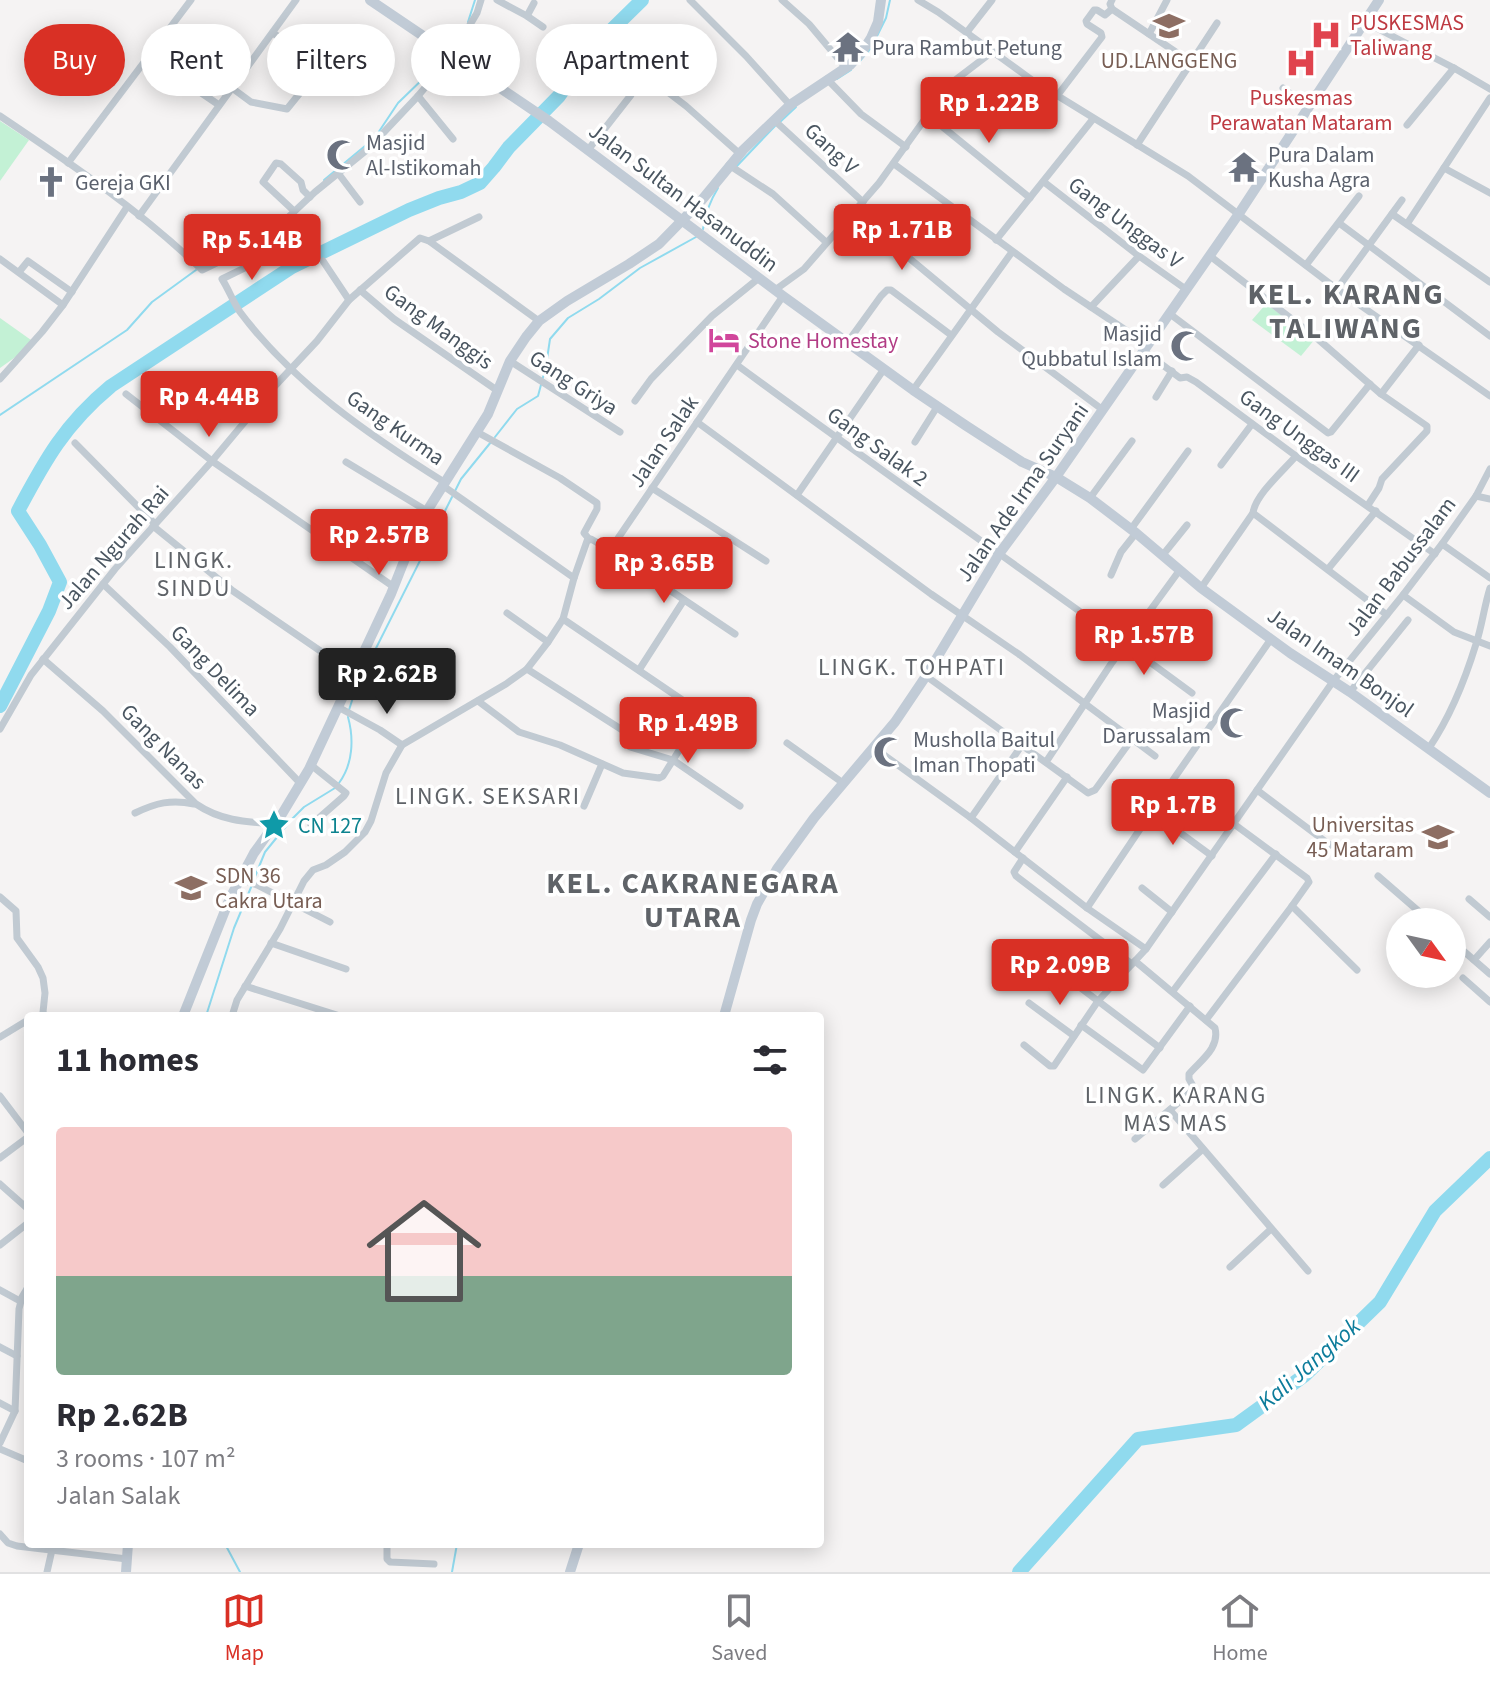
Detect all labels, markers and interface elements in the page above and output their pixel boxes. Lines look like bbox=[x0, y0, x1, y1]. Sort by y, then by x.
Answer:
place label: PUSKESMAS Taliwang bbox=[1350, 7, 1464, 64]
school or university icon: UD.LANGGENG bbox=[1152, 9, 1186, 43]
hospital icon: PUSKESMAS Taliwang bbox=[1309, 18, 1343, 52]
chip: Buy bbox=[24, 24, 125, 96]
chip: Rent bbox=[141, 24, 251, 96]
chip: Filters bbox=[267, 24, 395, 96]
chip: New bbox=[411, 24, 520, 96]
chip: Apartment bbox=[536, 24, 717, 96]
temple icon: Pura Rambut Petung bbox=[831, 30, 865, 64]
place label: Pura Rambut Petung bbox=[872, 32, 1062, 64]
place label: UD.LANGGENG bbox=[1101, 45, 1237, 77]
hospital icon: Puskesmas Perawatan Mataram bbox=[1284, 46, 1318, 80]
pin: Rp 1.22B bbox=[906, 77, 1072, 145]
place label: Puskesmas Perawatan Mataram bbox=[1209, 82, 1393, 139]
text: Rp 1.22B bbox=[939, 84, 1039, 121]
street label: Gang V bbox=[797, 115, 866, 183]
street label: Jalan Sultan Hasanuddin bbox=[582, 116, 785, 280]
place label: Masjid Al-Istikomah bbox=[366, 127, 482, 184]
mosque icon: Masjid Al-Istikomah bbox=[325, 138, 359, 172]
place label: Pura Dalam Kusha Agra bbox=[1268, 139, 1375, 196]
temple icon: Pura Dalam Kusha Agra bbox=[1227, 150, 1261, 184]
church icon: Gereja GKI bbox=[34, 165, 68, 199]
place label: Gereja GKI bbox=[75, 167, 171, 199]
street label: Gang Unggas V bbox=[1061, 169, 1190, 277]
pin: Rp 1.71B bbox=[819, 204, 985, 272]
text: Rp 1.71B bbox=[852, 211, 952, 248]
pin: Rp 5.14B bbox=[169, 214, 335, 282]
text: Rp 5.14B bbox=[202, 221, 302, 258]
district label: KEL. KARANG TALIWANG bbox=[1247, 273, 1445, 350]
street label: Gang Manggis bbox=[377, 276, 500, 377]
place label: Masjid Qubbatul Islam bbox=[1021, 318, 1162, 375]
hotel icon: Stone Homestay bbox=[707, 323, 741, 357]
place label: Stone Homestay bbox=[748, 325, 899, 357]
mosque icon: Masjid Qubbatul Islam bbox=[1169, 329, 1203, 363]
street label: Gang Griya bbox=[523, 342, 624, 423]
pin: Rp 4.44B bbox=[126, 371, 292, 439]
text: Rp 4.44B bbox=[159, 378, 259, 415]
street label: Gang Unggas III bbox=[1232, 381, 1366, 491]
street label: Gang Kurma bbox=[340, 382, 451, 473]
street label: Jalan Salak bbox=[621, 389, 707, 494]
street label: Jalan Ade Irma Suryani bbox=[949, 397, 1097, 588]
street label: Gang Salak 2 bbox=[820, 399, 935, 494]
street label: Jalan Ngurah Rai bbox=[51, 478, 177, 617]
street label: Jalan Babussalam bbox=[1338, 490, 1464, 643]
pin: Rp 2.57B bbox=[296, 509, 462, 577]
text: Rp 2.57B bbox=[329, 516, 429, 553]
pin: Rp 3.65B bbox=[581, 537, 747, 605]
district label: LINGK. SINDU bbox=[154, 543, 234, 606]
text: Rp 3.65B bbox=[614, 544, 714, 581]
street label: Jalan Imam Bonjol bbox=[1261, 600, 1420, 725]
pin: Rp 1.57B bbox=[1061, 609, 1227, 677]
text: Rp 1.57B bbox=[1094, 616, 1194, 653]
street label: Gang Delima bbox=[163, 618, 267, 724]
pin: Rp 2.62B bbox=[304, 648, 470, 716]
district label: LINGK. TOHPATI bbox=[818, 650, 1006, 685]
text: Rp 2.62B bbox=[337, 655, 437, 692]
place label: Masjid Darussalam bbox=[1102, 695, 1211, 752]
street label: Gang Nanas bbox=[113, 697, 213, 797]
pin: Rp 1.49B bbox=[605, 697, 771, 765]
text: Rp 1.49B bbox=[638, 704, 738, 741]
mosque icon: Masjid Darussalam bbox=[1218, 706, 1252, 740]
place label: Musholla Baitul Iman Thopati bbox=[913, 724, 1055, 781]
mosque icon: Musholla Baitul Iman Thopati bbox=[872, 735, 906, 769]
district label: LINGK. SEKSARI bbox=[395, 779, 581, 814]
pin: Rp 1.7B bbox=[1099, 779, 1247, 847]
text: Rp 1.7B bbox=[1129, 786, 1217, 823]
place icon: CN 127 bbox=[257, 808, 291, 842]
place label: Universitas 45 Mataram bbox=[1306, 809, 1414, 866]
place label: CN 127 bbox=[298, 810, 362, 842]
school or university icon: Universitas 45 Mataram bbox=[1421, 820, 1455, 854]
place label: SDN 36 Cakra Utara bbox=[215, 860, 323, 917]
district label: KEL. CAKRANEGARA UTARA bbox=[546, 862, 840, 939]
school or university icon: SDN 36 Cakra Utara bbox=[174, 871, 208, 905]
north arrow bbox=[1386, 908, 1466, 988]
map controls bbox=[1386, 908, 1466, 988]
pin: Rp 2.09B bbox=[977, 939, 1143, 1007]
text: Rp 2.09B bbox=[1010, 946, 1110, 983]
text: 11 homes bbox=[56, 1036, 199, 1085]
icon: filters bbox=[748, 1038, 792, 1082]
district label: LINGK. KARANG MAS MAS bbox=[1085, 1078, 1267, 1141]
icon: home bbox=[352, 1179, 496, 1323]
water label: Kali Jangkok bbox=[1250, 1309, 1369, 1419]
text: Rp 2.62B bbox=[56, 1391, 188, 1440]
text: 3 rooms · 107 m² bbox=[56, 1440, 235, 1477]
text: Jalan Salak bbox=[56, 1477, 180, 1514]
tab: Map bbox=[222, 1589, 266, 1669]
tab: Saved bbox=[711, 1589, 767, 1669]
tab: Home bbox=[1212, 1589, 1268, 1669]

